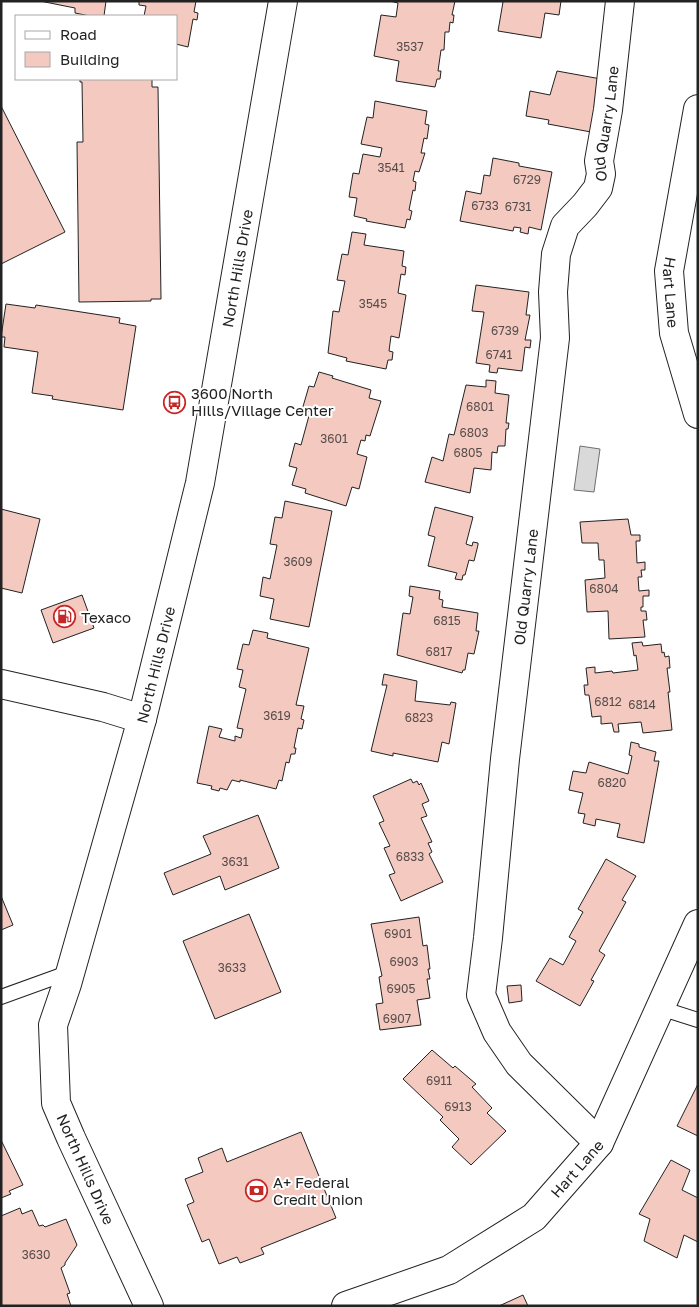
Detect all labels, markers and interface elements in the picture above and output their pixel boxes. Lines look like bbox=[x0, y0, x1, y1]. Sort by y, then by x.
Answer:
legend bbox=[15, 15, 178, 80]
text: Road bbox=[60, 25, 97, 43]
house number: 3537 bbox=[396, 39, 424, 54]
text: Building bbox=[60, 50, 120, 68]
street label: Old Quarry Lane bbox=[589, 65, 622, 183]
house number: 3541 bbox=[377, 160, 405, 175]
house number: 6729 bbox=[513, 172, 541, 187]
house number: 6733 bbox=[471, 198, 499, 213]
house number: 6731 bbox=[505, 199, 531, 214]
street label: North Hills Drive bbox=[218, 208, 256, 329]
street label: Hart Lane bbox=[660, 256, 683, 329]
house number: 3545 bbox=[359, 296, 387, 311]
house number: 6739 bbox=[491, 323, 519, 338]
house number: 6741 bbox=[486, 347, 513, 362]
place label: 3600 North Hills/Village Center bbox=[191, 384, 334, 419]
bus stop icon: 3600 North Hills/Village Center bbox=[163, 390, 187, 414]
house number: 6801 bbox=[466, 399, 494, 414]
house number: 6803 bbox=[459, 425, 489, 440]
house number: 3601 bbox=[320, 431, 348, 446]
house number: 6805 bbox=[454, 445, 483, 460]
street label: Old Quarry Lane bbox=[510, 528, 541, 646]
house number: 3609 bbox=[284, 554, 312, 569]
house number: 6804 bbox=[589, 581, 619, 596]
street label: North Hills Drive bbox=[132, 604, 178, 725]
fuel station icon: Texaco bbox=[53, 605, 77, 629]
place label: Texaco bbox=[81, 608, 131, 626]
house number: 6815 bbox=[433, 613, 461, 628]
house number: 6817 bbox=[426, 644, 452, 659]
house number: 6812 bbox=[594, 694, 622, 709]
house number: 6814 bbox=[628, 697, 656, 712]
house number: 3619 bbox=[263, 708, 291, 723]
house number: 6823 bbox=[405, 710, 433, 725]
house number: 6820 bbox=[598, 775, 626, 790]
house number: 6833 bbox=[396, 849, 424, 864]
house number: 3631 bbox=[221, 854, 249, 869]
house number: 6901 bbox=[384, 926, 412, 941]
house number: 6903 bbox=[390, 954, 418, 969]
house number: 3633 bbox=[218, 960, 246, 975]
house number: 6905 bbox=[387, 981, 415, 996]
house number: 6907 bbox=[383, 1011, 411, 1026]
house number: 6911 bbox=[426, 1073, 452, 1088]
house number: 6913 bbox=[444, 1099, 472, 1114]
street label: North Hills Drive bbox=[53, 1111, 119, 1227]
street label: Hart Lane bbox=[547, 1136, 607, 1201]
place label: A+ Federal Credit Union bbox=[273, 1173, 363, 1208]
bank icon: A+ Federal Credit Union bbox=[245, 1179, 269, 1203]
house number: 3630 bbox=[22, 1247, 50, 1262]

